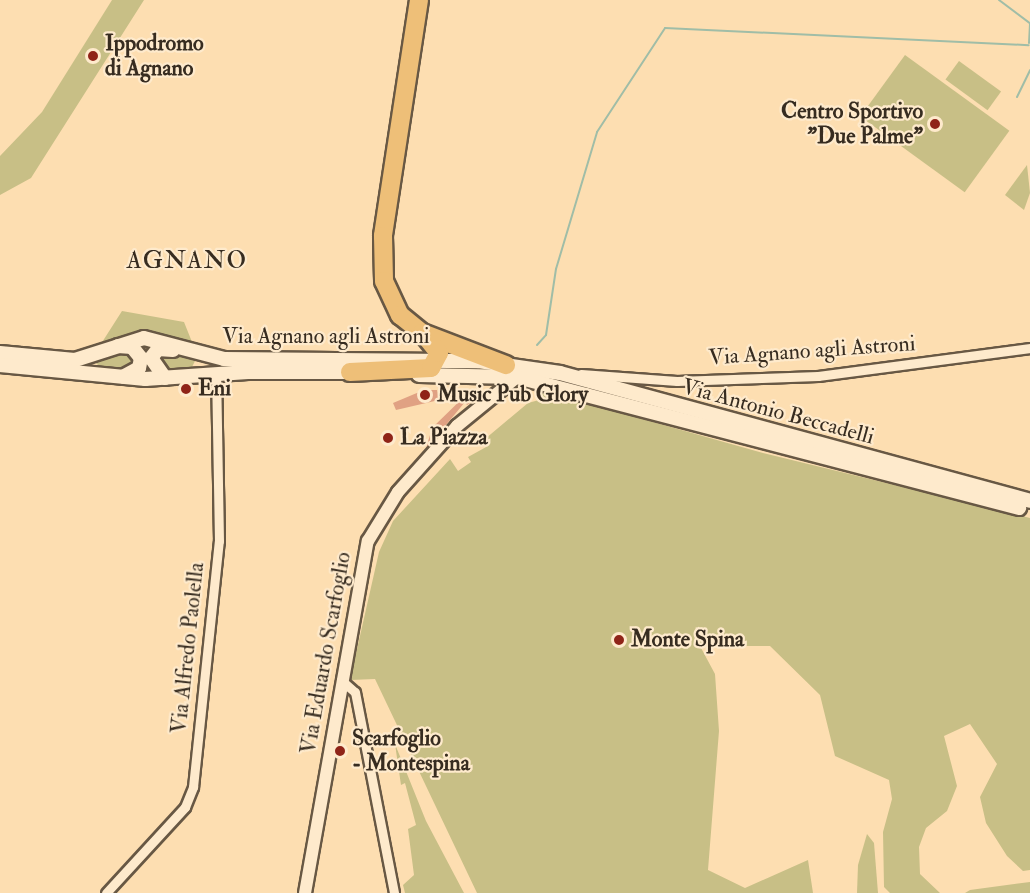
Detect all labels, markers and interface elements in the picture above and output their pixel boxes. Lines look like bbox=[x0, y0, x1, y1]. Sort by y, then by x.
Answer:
place label: Ippodromo di Agnano bbox=[105, 30, 204, 82]
marker: Ippodromo di Agnano bbox=[86, 49, 100, 63]
place label: Centro Sportivo "Due Palme" bbox=[781, 98, 923, 150]
marker: Centro Sportivo "Due Palme" bbox=[928, 117, 942, 131]
district label: AGNANO bbox=[126, 247, 248, 275]
street label: Via Agnano agli Astroni bbox=[222, 324, 430, 350]
street label: Via Agnano agli Astroni bbox=[708, 331, 916, 371]
street label: Via Antonio Beccadelli bbox=[679, 374, 877, 450]
place label: Eni bbox=[198, 376, 231, 402]
marker: Eni bbox=[179, 382, 193, 396]
place label: Music Pub Glory bbox=[437, 382, 588, 408]
marker: Music Pub Glory bbox=[418, 388, 432, 402]
place label: La Piazza bbox=[400, 425, 488, 451]
marker: La Piazza bbox=[381, 431, 395, 445]
street label: Via Eduardo Scarfoglio bbox=[295, 550, 357, 756]
street label: Via Alfredo Paolella bbox=[166, 561, 210, 735]
place label: Monte Spina bbox=[631, 627, 744, 653]
marker: Monte Spina bbox=[612, 633, 626, 647]
place label: Scarfoglio - Montespina bbox=[352, 725, 470, 776]
marker: Scarfoglio - Montespina bbox=[333, 744, 347, 758]

